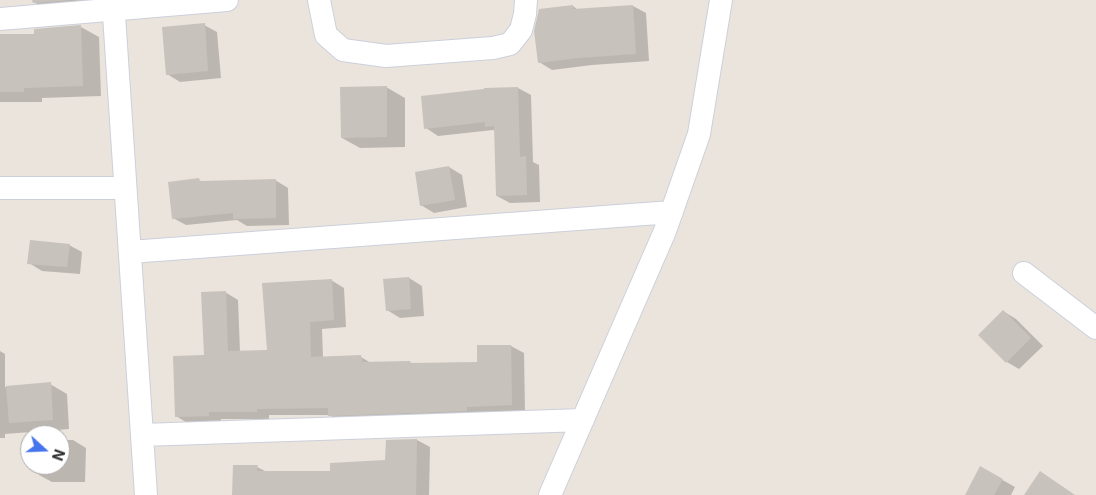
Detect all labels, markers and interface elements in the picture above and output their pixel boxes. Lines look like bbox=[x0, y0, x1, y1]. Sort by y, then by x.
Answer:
north arrow bbox=[20, 425, 70, 475]
text: N bbox=[49, 447, 68, 463]

